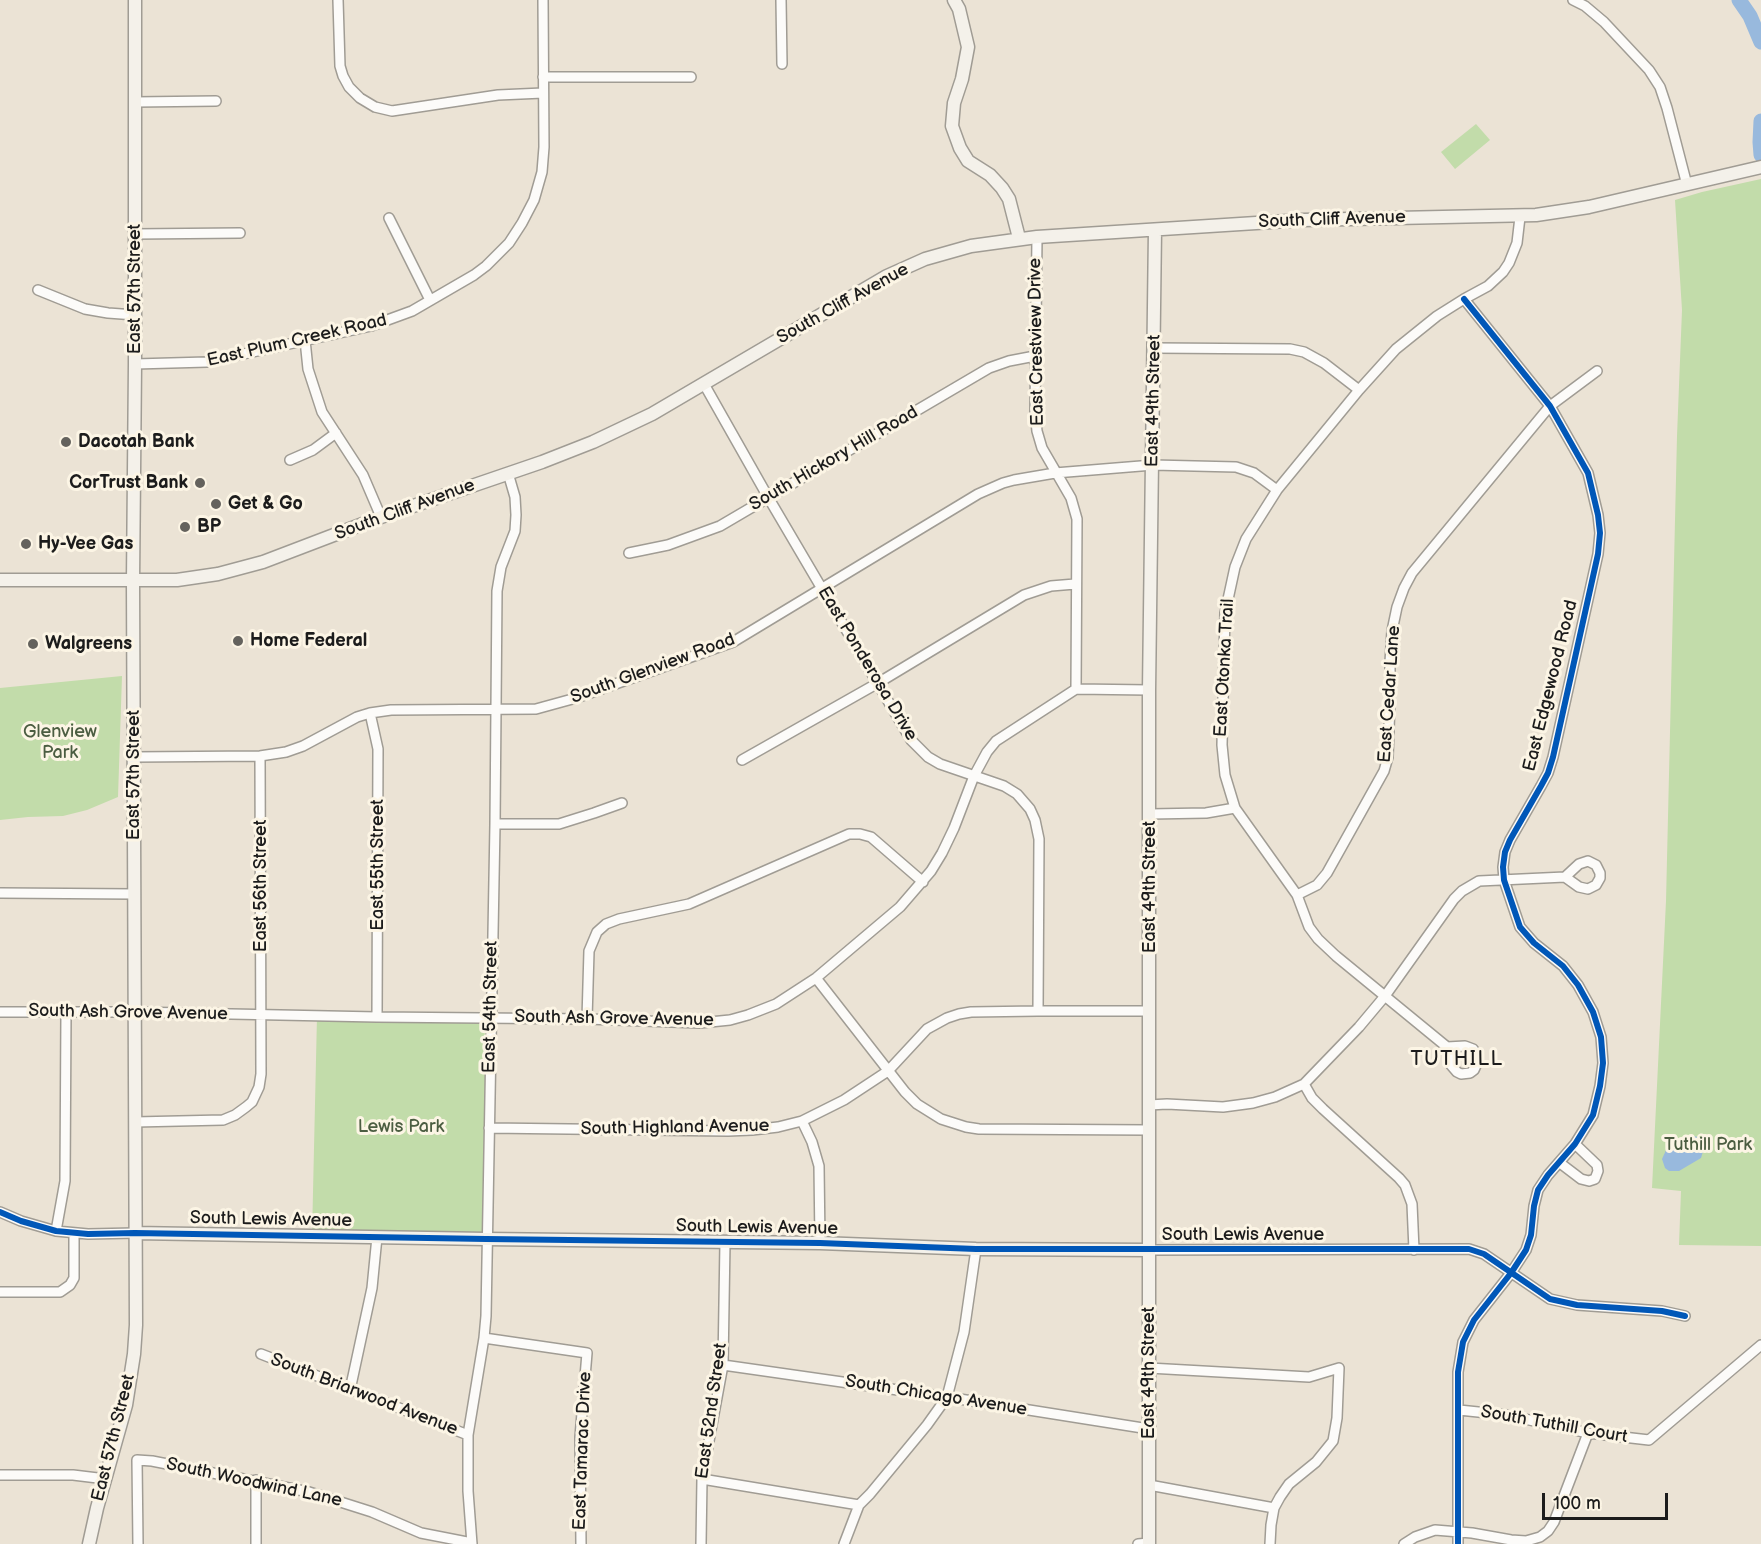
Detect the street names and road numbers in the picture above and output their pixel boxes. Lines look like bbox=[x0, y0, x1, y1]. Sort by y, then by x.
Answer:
street label: South Cliff Avenue bbox=[1258, 207, 1406, 233]
street label: East 57th Street bbox=[124, 224, 146, 354]
street label: East Crestview Drive bbox=[1025, 258, 1049, 426]
street label: South Cliff Avenue bbox=[773, 259, 913, 349]
street label: East Plum Creek Road bbox=[205, 310, 389, 372]
street label: East 49th Street bbox=[1142, 335, 1166, 467]
street label: South Hickory Hill Road bbox=[746, 402, 922, 516]
street label: South Cliff Avenue bbox=[332, 475, 478, 545]
street label: East Ponderosa Drive bbox=[812, 583, 922, 745]
street label: East Otonka Trail bbox=[1211, 598, 1239, 738]
street label: East Edgewood Road bbox=[1519, 598, 1583, 774]
street label: East Cedar Lane bbox=[1374, 625, 1406, 763]
street label: South Glenview Road bbox=[568, 629, 738, 709]
street label: East 57th Street bbox=[123, 710, 145, 840]
street label: East 55th Street bbox=[367, 799, 389, 931]
street label: East 56th Street bbox=[250, 820, 272, 952]
street label: East 49th Street bbox=[1139, 821, 1161, 953]
street label: East 54th Street bbox=[479, 941, 503, 1073]
street label: South Ash Grove Avenue bbox=[28, 1000, 228, 1026]
street label: South Ash Grove Avenue bbox=[514, 1006, 714, 1032]
street label: South Highland Avenue bbox=[580, 1116, 770, 1140]
street label: South Lewis Avenue bbox=[190, 1208, 352, 1232]
street label: South Lewis Avenue bbox=[676, 1216, 838, 1240]
street label: South Lewis Avenue bbox=[1162, 1224, 1324, 1246]
street label: East 49th Street bbox=[1138, 1307, 1160, 1439]
street label: East 52nd Street bbox=[692, 1342, 732, 1480]
street label: South Briarwood Avenue bbox=[267, 1349, 461, 1441]
street label: East Tamarac Drive bbox=[569, 1371, 597, 1531]
street label: South Chicago Avenue bbox=[843, 1371, 1029, 1421]
street label: East 57th Street bbox=[88, 1372, 140, 1504]
street label: South Tuthill Court bbox=[1479, 1401, 1629, 1449]
street label: South Woodwind Lane bbox=[164, 1454, 344, 1512]

